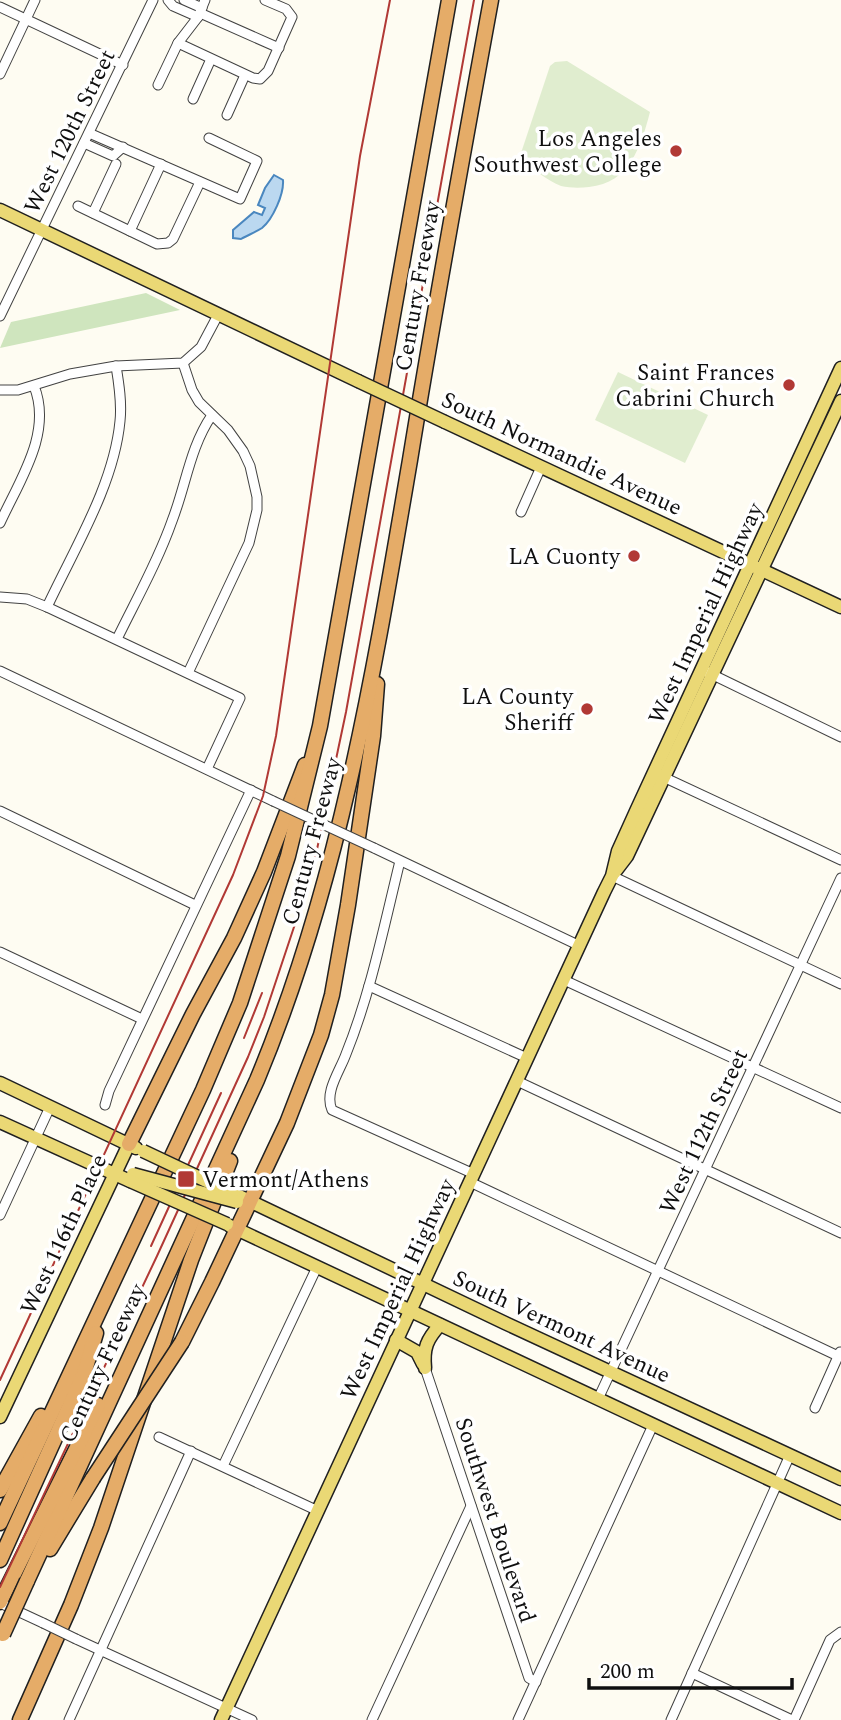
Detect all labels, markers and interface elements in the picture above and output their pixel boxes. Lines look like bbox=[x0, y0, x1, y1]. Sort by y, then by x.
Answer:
street label: West 120th Street bbox=[15, 44, 125, 220]
place label: Los Angeles Southwest College bbox=[473, 122, 662, 183]
marker: Los Angeles Southwest College bbox=[668, 143, 684, 159]
street label: Century Freeway bbox=[386, 197, 451, 374]
place label: Saint Frances Cabrini Church bbox=[615, 356, 775, 417]
marker: Saint Frances Cabrini Church bbox=[781, 377, 797, 393]
street label: South Normandie Avenue bbox=[435, 383, 688, 526]
street label: West Imperial Highway bbox=[640, 496, 773, 730]
place label: LA Cuonty bbox=[508, 540, 621, 575]
marker: LA Cuonty bbox=[626, 548, 642, 564]
place label: LA County Sheriff bbox=[461, 680, 575, 741]
marker: LA County Sheriff bbox=[579, 701, 595, 717]
street label: Century Freeway bbox=[273, 753, 352, 929]
street label: West 112th Street bbox=[651, 1043, 758, 1220]
street label: West 116th Place bbox=[12, 1149, 117, 1321]
place label: Vermont/Athens bbox=[202, 1163, 369, 1198]
marker: Vermont/Athens bbox=[176, 1169, 196, 1189]
street label: West Imperial Highway bbox=[332, 1172, 465, 1406]
street label: South Vermont Avenue bbox=[447, 1261, 676, 1393]
street label: Century Freeway bbox=[51, 1277, 156, 1449]
street label: Southwest Boulevard bbox=[445, 1413, 544, 1628]
scale bar bbox=[589, 1646, 792, 1690]
text: 200 m bbox=[600, 1656, 655, 1688]

